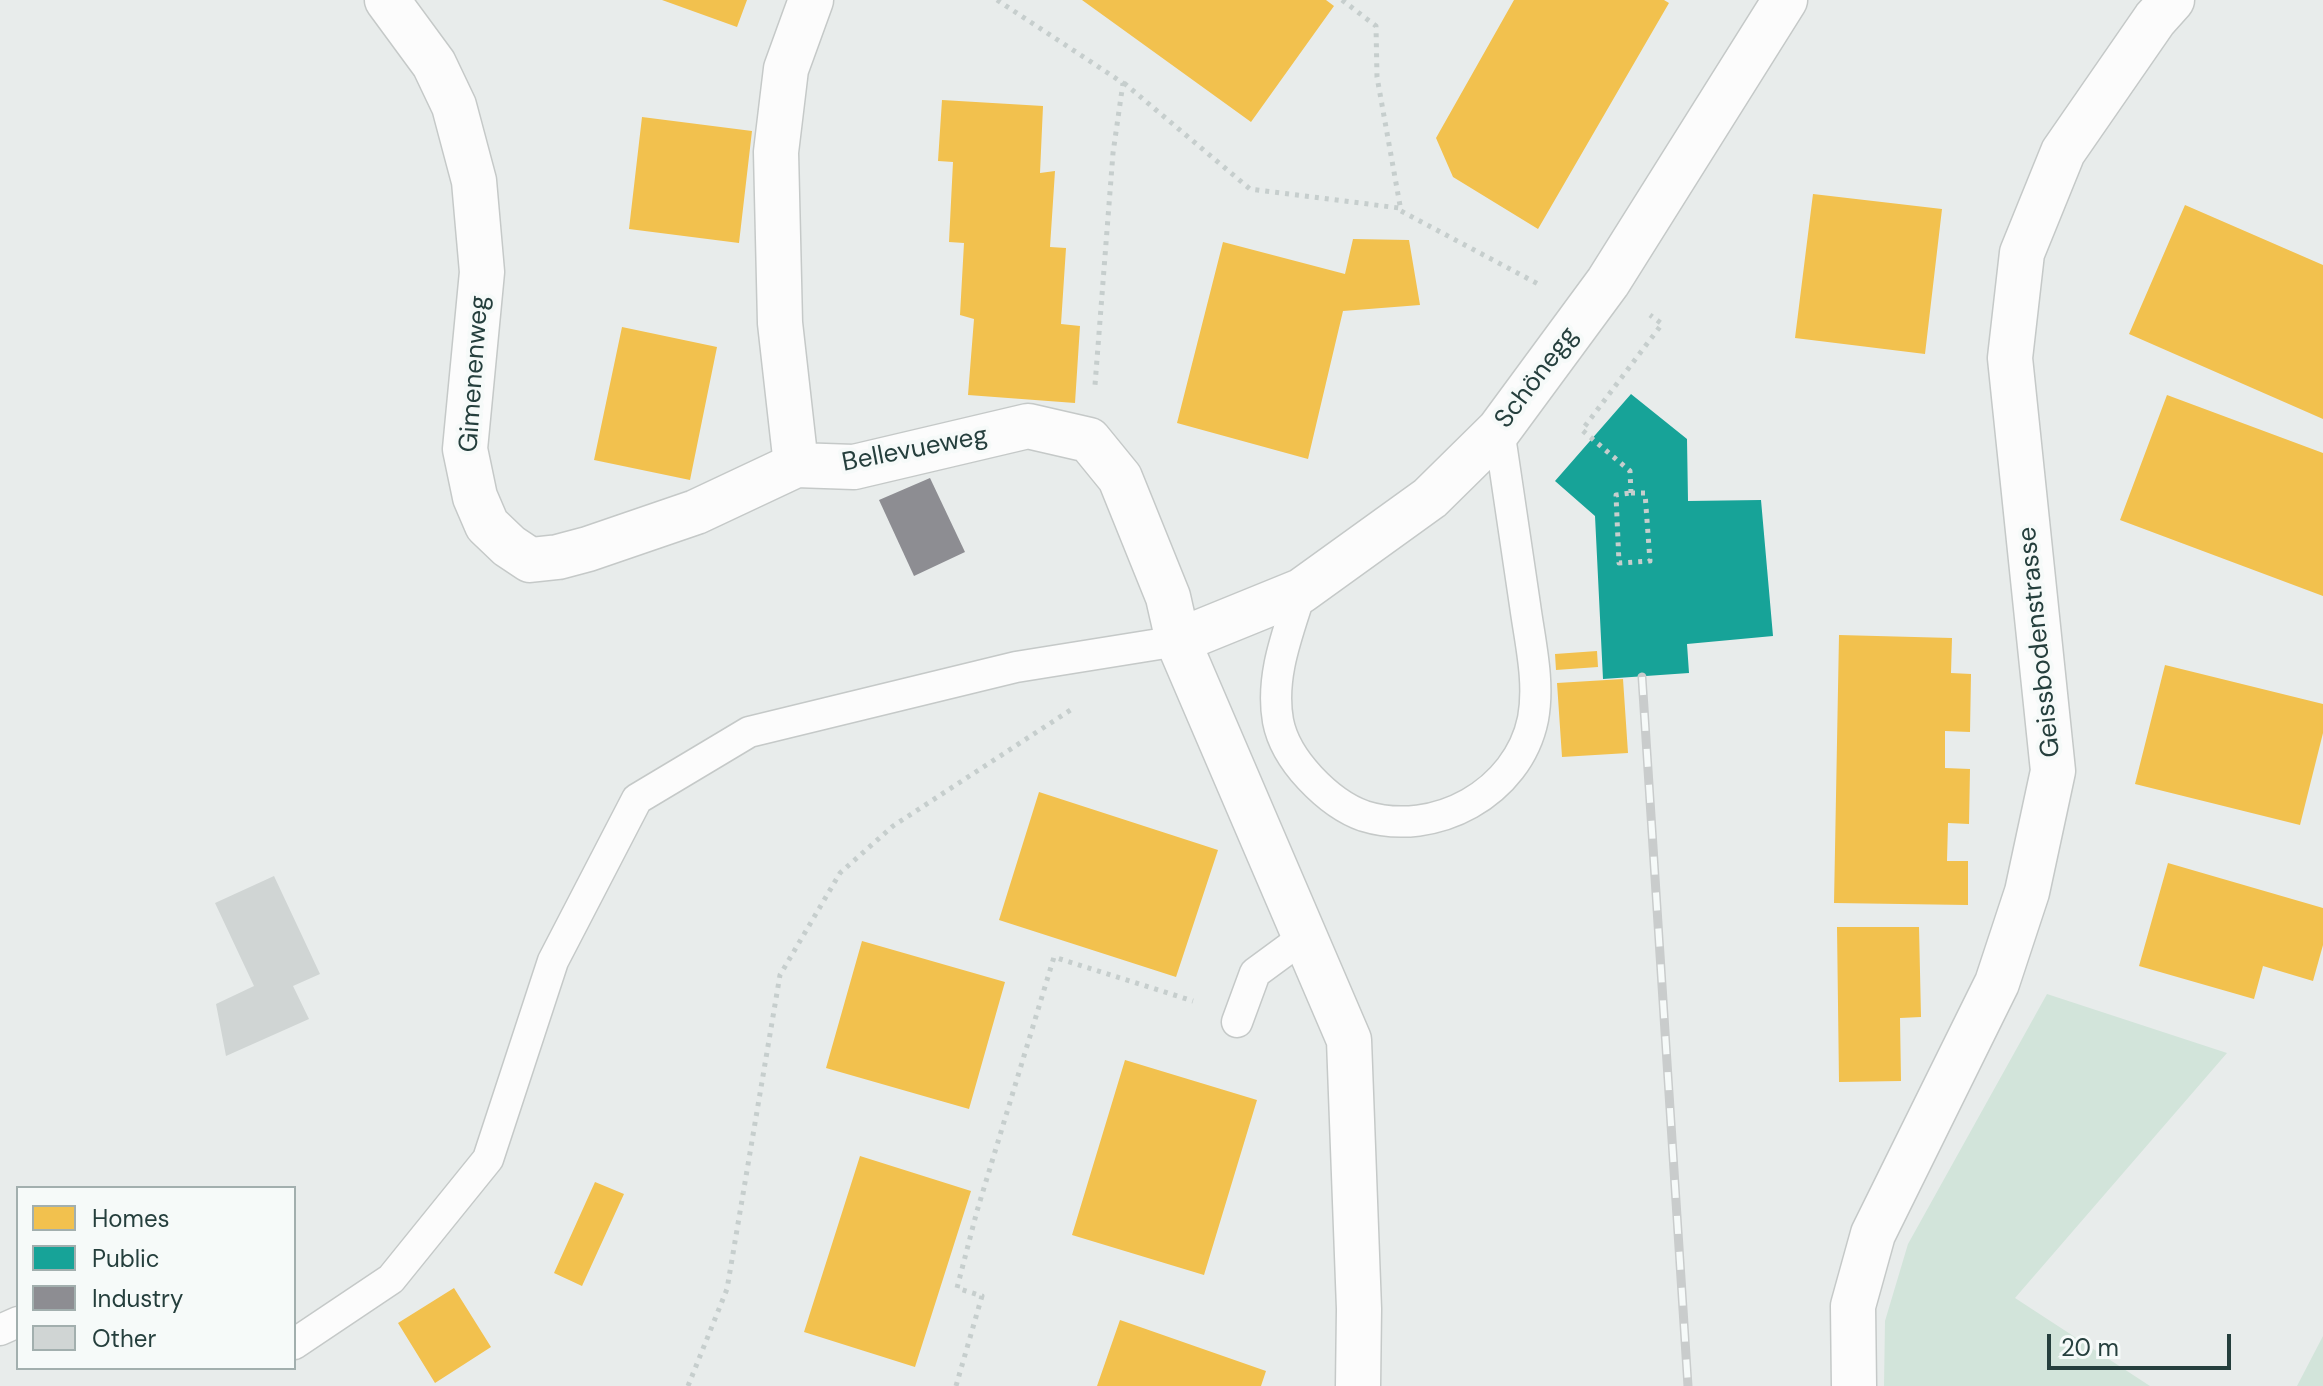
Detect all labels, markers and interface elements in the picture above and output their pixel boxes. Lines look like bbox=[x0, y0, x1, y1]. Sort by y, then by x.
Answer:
street label: Gimenenweg bbox=[454, 295, 496, 453]
street label: Schönegg bbox=[1489, 321, 1585, 435]
street label: Bellevueweg bbox=[840, 421, 990, 479]
street label: Geissbodenstrasse bbox=[2012, 525, 2068, 759]
legend bbox=[16, 1186, 296, 1370]
text: Homes bbox=[92, 1203, 170, 1234]
text: Public bbox=[92, 1243, 160, 1274]
text: Industry bbox=[92, 1283, 183, 1314]
scale bar bbox=[2051, 1318, 2235, 1368]
text: Other bbox=[92, 1323, 156, 1354]
text: 20 m bbox=[2061, 1332, 2119, 1363]

